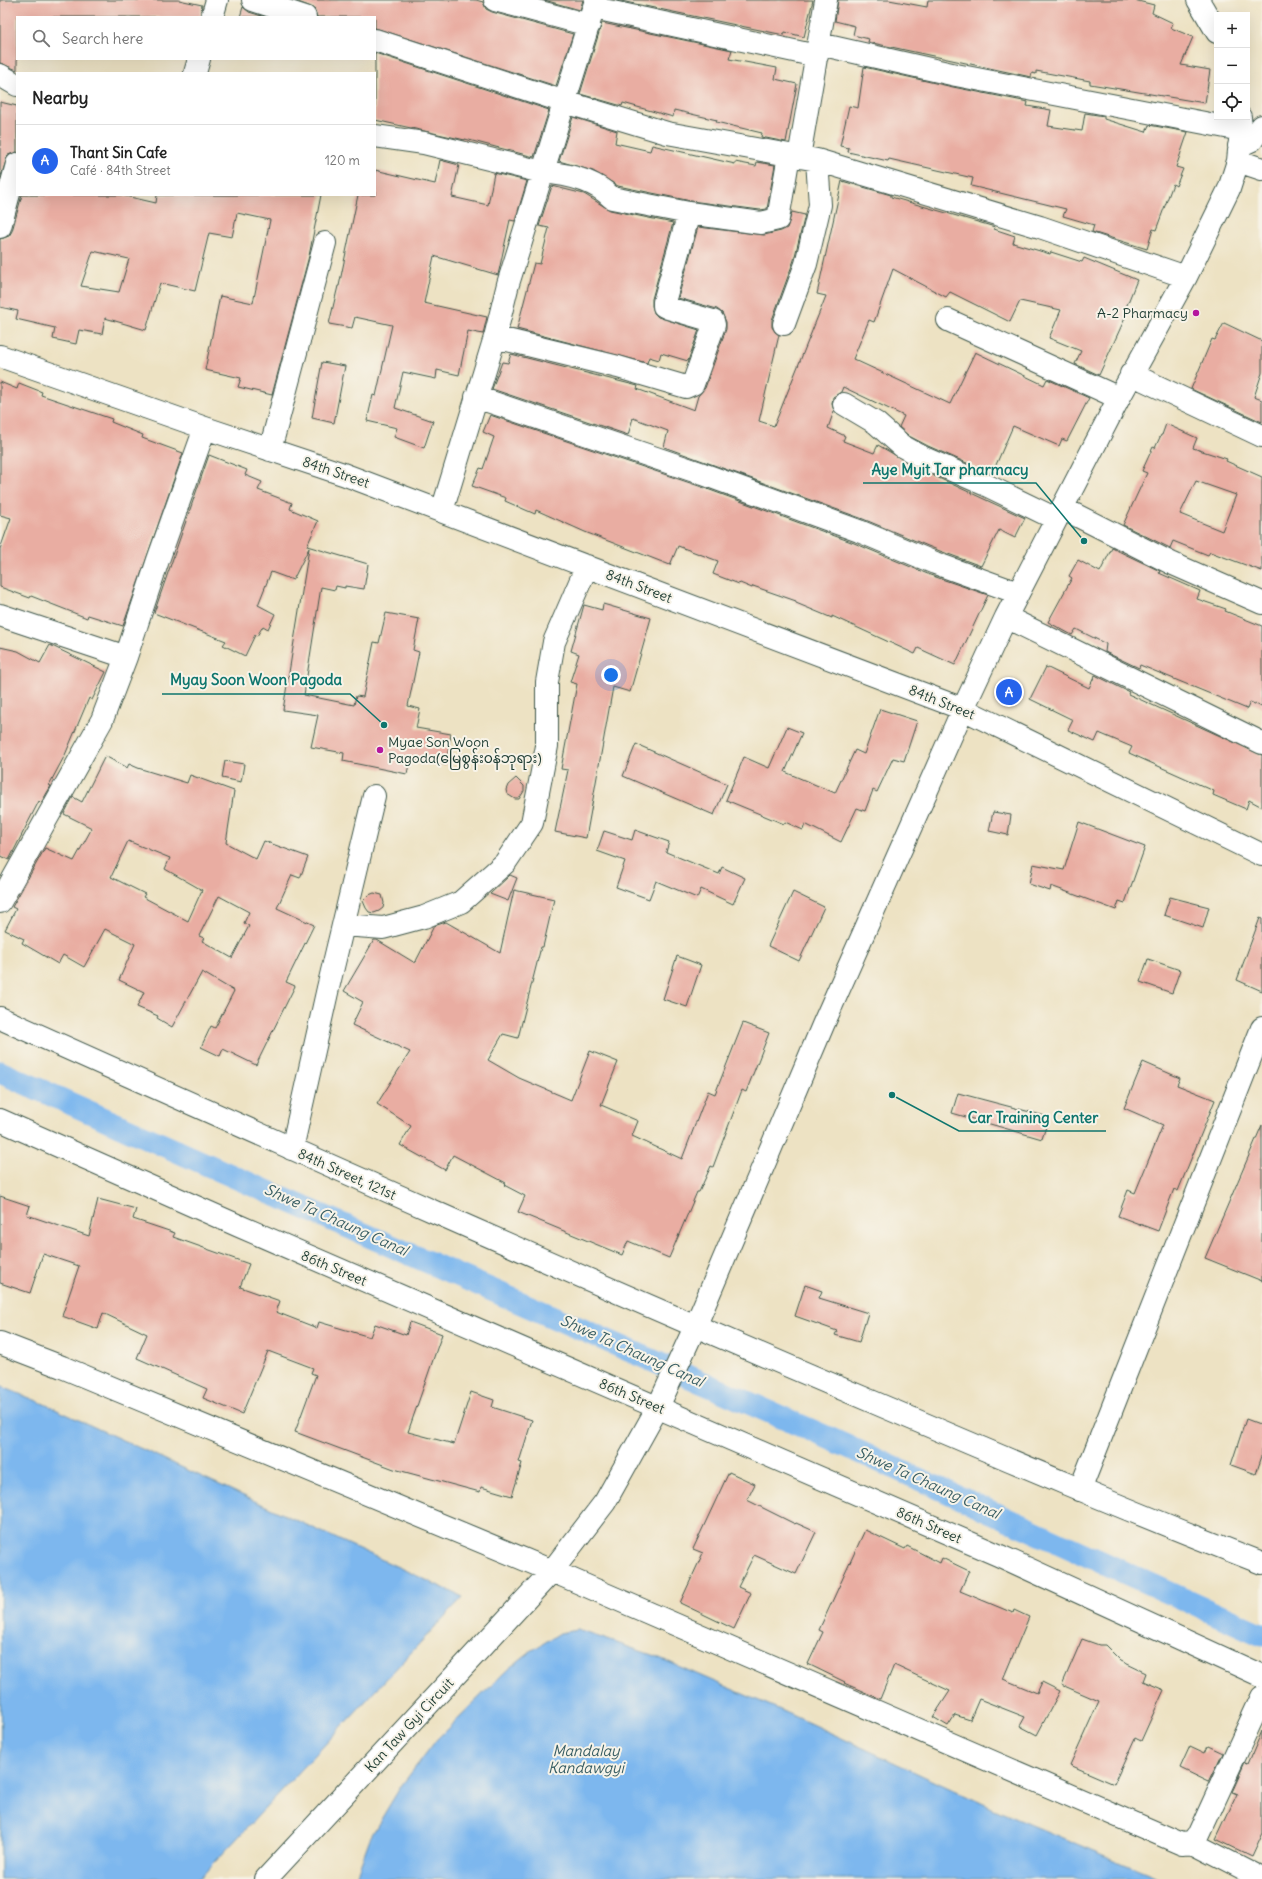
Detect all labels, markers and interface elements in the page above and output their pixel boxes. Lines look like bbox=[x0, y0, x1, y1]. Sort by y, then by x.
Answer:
map controls bbox=[1214, 12, 1250, 120]
button: + bbox=[1214, 12, 1250, 48]
search box bbox=[16, 16, 376, 60]
icon: search bbox=[30, 27, 52, 49]
text: Search here bbox=[62, 29, 143, 48]
button: − bbox=[1214, 48, 1250, 84]
button: locate bbox=[1214, 84, 1250, 120]
text: Nearby bbox=[32, 87, 88, 109]
text: Thant Sin Cafe bbox=[70, 143, 167, 162]
text: A bbox=[41, 152, 49, 169]
text: 120 m bbox=[325, 152, 360, 169]
text: Café · 84th Street bbox=[70, 162, 171, 179]
place label: A-2 Pharmacy bbox=[1097, 304, 1188, 322]
marker: A-2 Pharmacy bbox=[1191, 308, 1201, 318]
street label: 84th Street bbox=[300, 452, 372, 492]
callout: Aye Myit Tar pharmacy bbox=[863, 456, 1036, 483]
text: Aye Myit Tar pharmacy bbox=[871, 460, 1029, 480]
street label: 84th Street bbox=[603, 565, 675, 607]
your location bbox=[601, 665, 621, 685]
callout: Myay Soon Woon Pagoda bbox=[162, 667, 350, 694]
text: Myay Soon Woon Pagoda bbox=[170, 670, 343, 690]
pin: A bbox=[996, 677, 1022, 707]
street label: 84th Street bbox=[906, 681, 978, 723]
place label: Myae Son Woon Pagoda(မြေစွန်း၀န်ဘုရား) bbox=[388, 733, 542, 770]
marker: Myae Son Woon Pagoda(မြေစွန်း၀န်ဘုရား) bbox=[375, 745, 385, 755]
callout: Car Training Center bbox=[959, 1104, 1106, 1131]
text: Car Training Center bbox=[968, 1108, 1099, 1128]
street label: 84th Street, 121st bbox=[295, 1144, 399, 1204]
water label: Shwe Ta Chaung Canal bbox=[262, 1179, 413, 1261]
street label: 86th Street bbox=[298, 1246, 370, 1290]
water label: Shwe Ta Chaung Canal bbox=[558, 1310, 709, 1392]
street label: 86th Street bbox=[596, 1374, 668, 1418]
water label: Shwe Ta Chaung Canal bbox=[854, 1442, 1005, 1524]
street label: 86th Street bbox=[894, 1503, 965, 1547]
street label: Kan Taw Gyi Circuit bbox=[361, 1674, 457, 1776]
water label: Mandalay Kandawgyi bbox=[548, 1741, 626, 1777]

